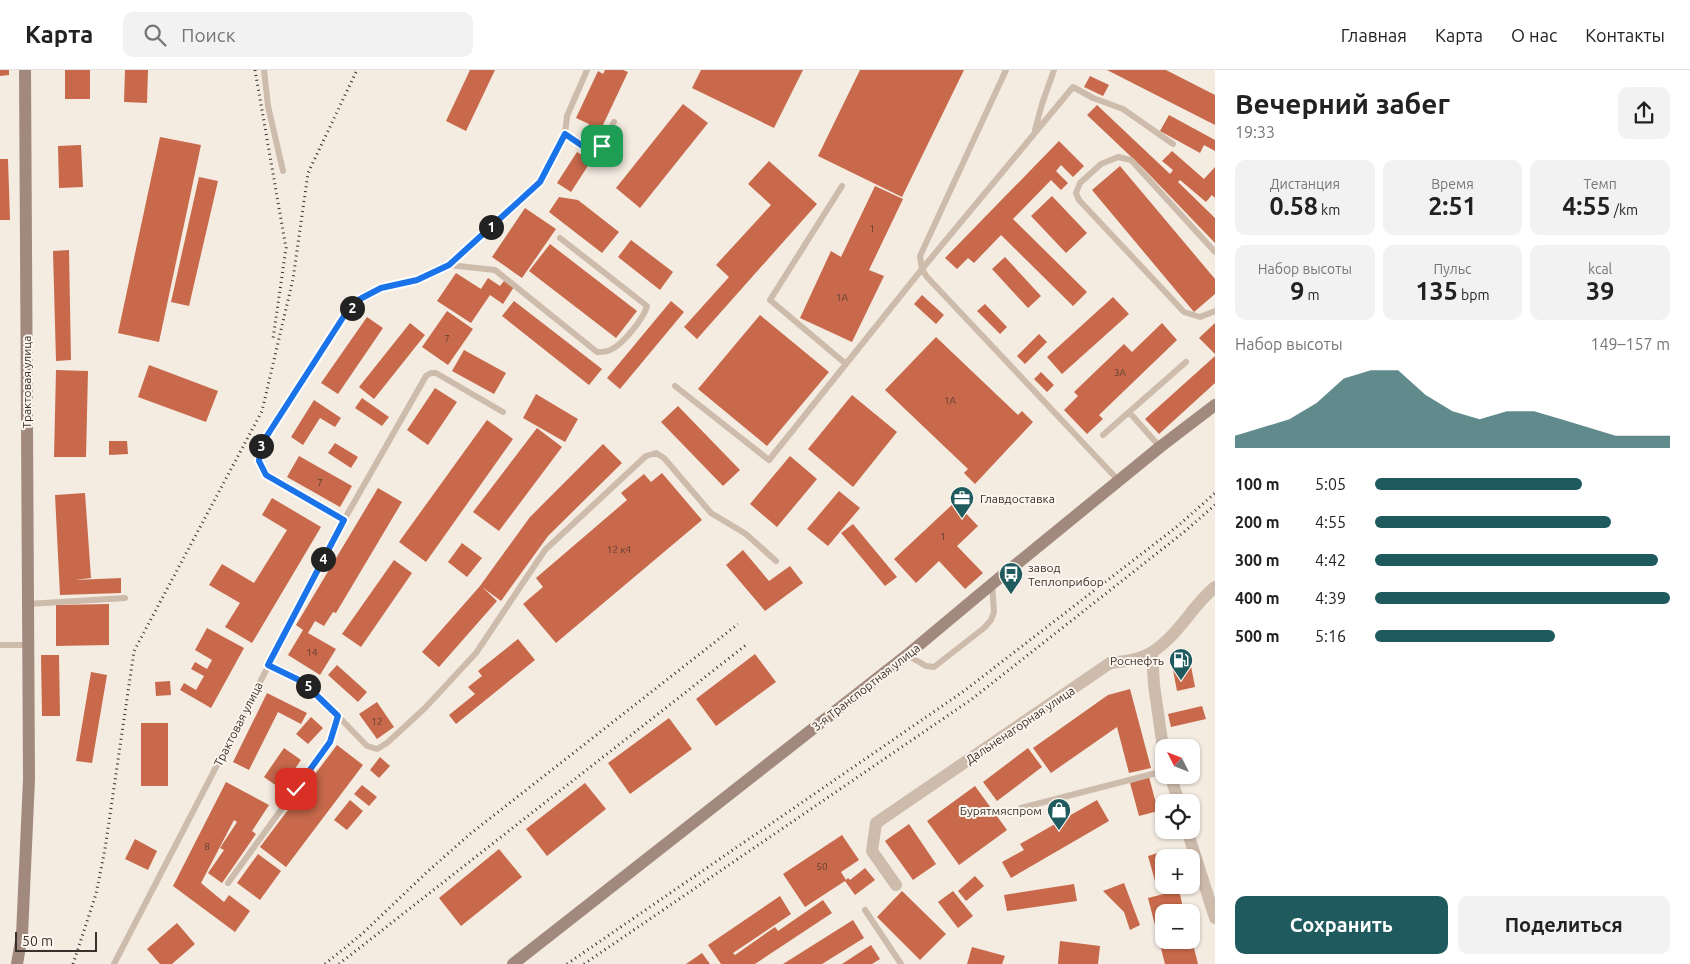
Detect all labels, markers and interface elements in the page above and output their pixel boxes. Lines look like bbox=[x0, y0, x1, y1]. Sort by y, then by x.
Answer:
search box bbox=[123, 12, 473, 57]
text: Карта bbox=[25, 21, 93, 48]
icon: search bbox=[141, 21, 169, 49]
text: Поиск bbox=[181, 24, 235, 46]
text: Главная bbox=[1341, 25, 1407, 45]
text: Карта bbox=[1435, 25, 1483, 45]
text: О нас bbox=[1511, 25, 1557, 45]
text: Контакты bbox=[1585, 25, 1665, 45]
button: share bbox=[1618, 87, 1670, 139]
text: Вечерний забег bbox=[1235, 88, 1450, 119]
text: 19:33 bbox=[1235, 123, 1275, 141]
pin bbox=[581, 125, 623, 167]
icon: arrive bbox=[588, 132, 616, 160]
text: Дистанция bbox=[1270, 176, 1340, 192]
text: Время bbox=[1431, 176, 1474, 192]
text: Темп bbox=[1584, 176, 1617, 192]
text: 0.58 bbox=[1269, 192, 1318, 220]
text: 2:51 bbox=[1428, 192, 1477, 220]
text: 4:55 bbox=[1562, 192, 1611, 220]
text: km bbox=[1318, 202, 1340, 218]
text: /km bbox=[1611, 202, 1638, 218]
pin: 1 bbox=[478, 214, 504, 240]
text: 1 bbox=[488, 219, 495, 235]
house number: 1 bbox=[869, 223, 875, 234]
text: Набор высоты bbox=[1258, 261, 1352, 277]
text: Пульс bbox=[1433, 261, 1472, 277]
text: kcal bbox=[1588, 261, 1612, 277]
text: 9 bbox=[1290, 277, 1304, 305]
text: 135 bbox=[1416, 277, 1458, 305]
text: 39 bbox=[1586, 277, 1614, 305]
text: m bbox=[1304, 287, 1320, 303]
text: bpm bbox=[1458, 287, 1489, 303]
house number: 1А bbox=[836, 292, 849, 303]
pin: 2 bbox=[340, 296, 364, 320]
text: 2 bbox=[349, 300, 356, 316]
house number: 7 bbox=[444, 333, 450, 344]
text: Набор высоты bbox=[1235, 335, 1343, 353]
text: 149–157 m bbox=[1590, 335, 1670, 353]
street label: Трактовая улица bbox=[20, 336, 33, 428]
house number: 3А bbox=[1114, 367, 1127, 378]
house number: 1А bbox=[944, 395, 957, 406]
pin: 3 bbox=[248, 434, 274, 458]
text: 3 bbox=[258, 438, 265, 454]
text: 100 m bbox=[1235, 475, 1280, 493]
text: 5:05 bbox=[1315, 475, 1346, 493]
house number: 7 bbox=[317, 477, 323, 488]
office icon: Главдоставка bbox=[949, 485, 975, 519]
place label: Главдоставка bbox=[980, 492, 1055, 505]
text: 200 m bbox=[1235, 513, 1280, 531]
text: 4:55 bbox=[1315, 513, 1346, 531]
house number: 1 bbox=[940, 531, 946, 542]
house number: 12 к4 bbox=[607, 544, 632, 555]
pin: 4 bbox=[310, 546, 336, 572]
text: 4 bbox=[320, 551, 327, 567]
text: 300 m bbox=[1235, 551, 1280, 569]
text: 4:42 bbox=[1315, 551, 1346, 569]
bus stop icon: завод Теплоприбор bbox=[998, 561, 1024, 595]
place label: завод Теплоприбор bbox=[1028, 561, 1104, 588]
text: 400 m bbox=[1235, 589, 1280, 607]
text: 4:39 bbox=[1315, 589, 1346, 607]
text: 500 m bbox=[1235, 627, 1280, 645]
text: 5:16 bbox=[1315, 627, 1346, 645]
street label: 3-я Транспортная улица bbox=[810, 641, 922, 733]
house number: 14 bbox=[306, 647, 318, 658]
fuel station icon: Роснефть bbox=[1168, 647, 1194, 681]
place label: Роснефть bbox=[1110, 654, 1164, 667]
pin: 5 bbox=[296, 674, 320, 698]
text: 5 bbox=[305, 678, 312, 694]
street label: Трактовая улица bbox=[211, 680, 265, 768]
street label: Дальненагорная улица bbox=[963, 684, 1077, 766]
house number: 12 bbox=[371, 716, 383, 727]
north arrow bbox=[1155, 739, 1200, 784]
map controls bbox=[1155, 739, 1200, 949]
pin bbox=[275, 768, 317, 810]
icon: check bbox=[282, 775, 310, 803]
button: locate bbox=[1155, 794, 1200, 839]
shop icon: Бурятмяспром bbox=[1046, 797, 1072, 831]
place label: Бурятмяспром bbox=[960, 804, 1042, 817]
house number: 8 bbox=[204, 841, 210, 852]
button: + bbox=[1155, 849, 1200, 894]
house number: 50 bbox=[816, 861, 828, 872]
button: Сохранить bbox=[1235, 896, 1448, 954]
button: Поделиться bbox=[1458, 896, 1670, 954]
button: − bbox=[1155, 904, 1200, 949]
scale bar bbox=[15, 929, 98, 952]
text: 50 m bbox=[22, 933, 53, 949]

